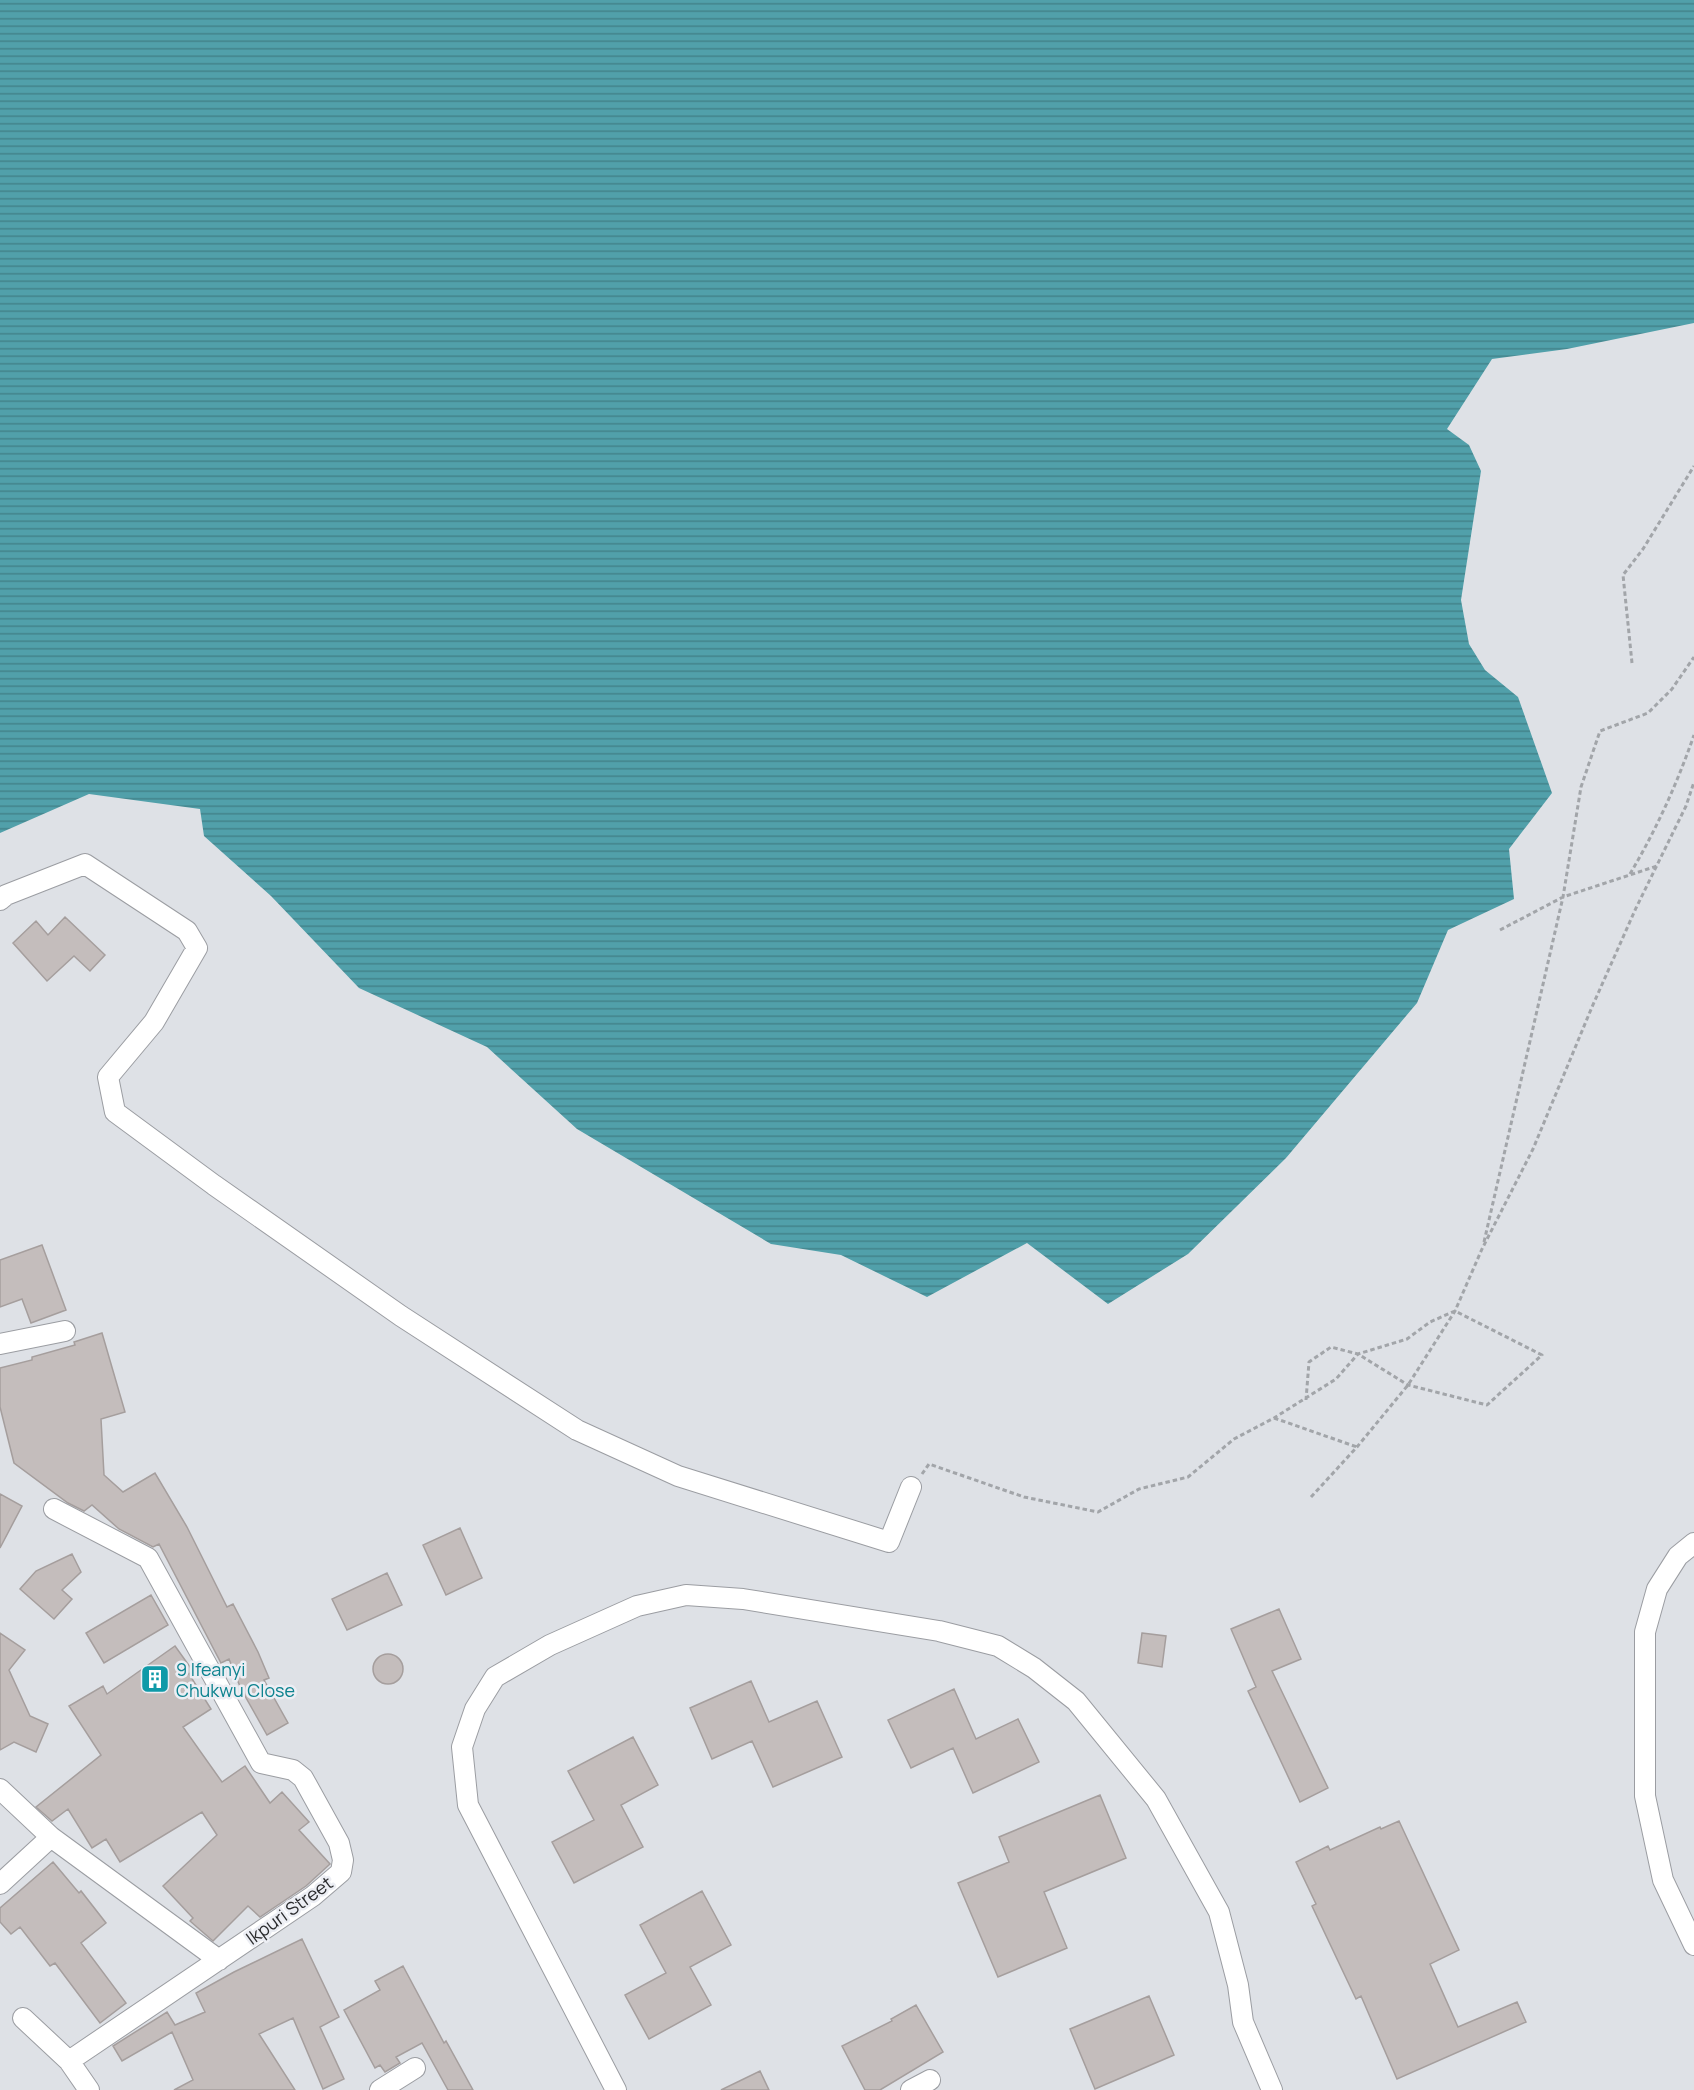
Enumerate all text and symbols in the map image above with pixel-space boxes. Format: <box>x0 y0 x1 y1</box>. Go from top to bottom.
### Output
place label: 9 Ifeanyi Chukwu Close <box>176 1657 295 1702</box>
building icon: 9 Ifeanyi Chukwu Close <box>139 1663 171 1695</box>
street label: Ikpuri Street <box>241 1870 337 1950</box>

